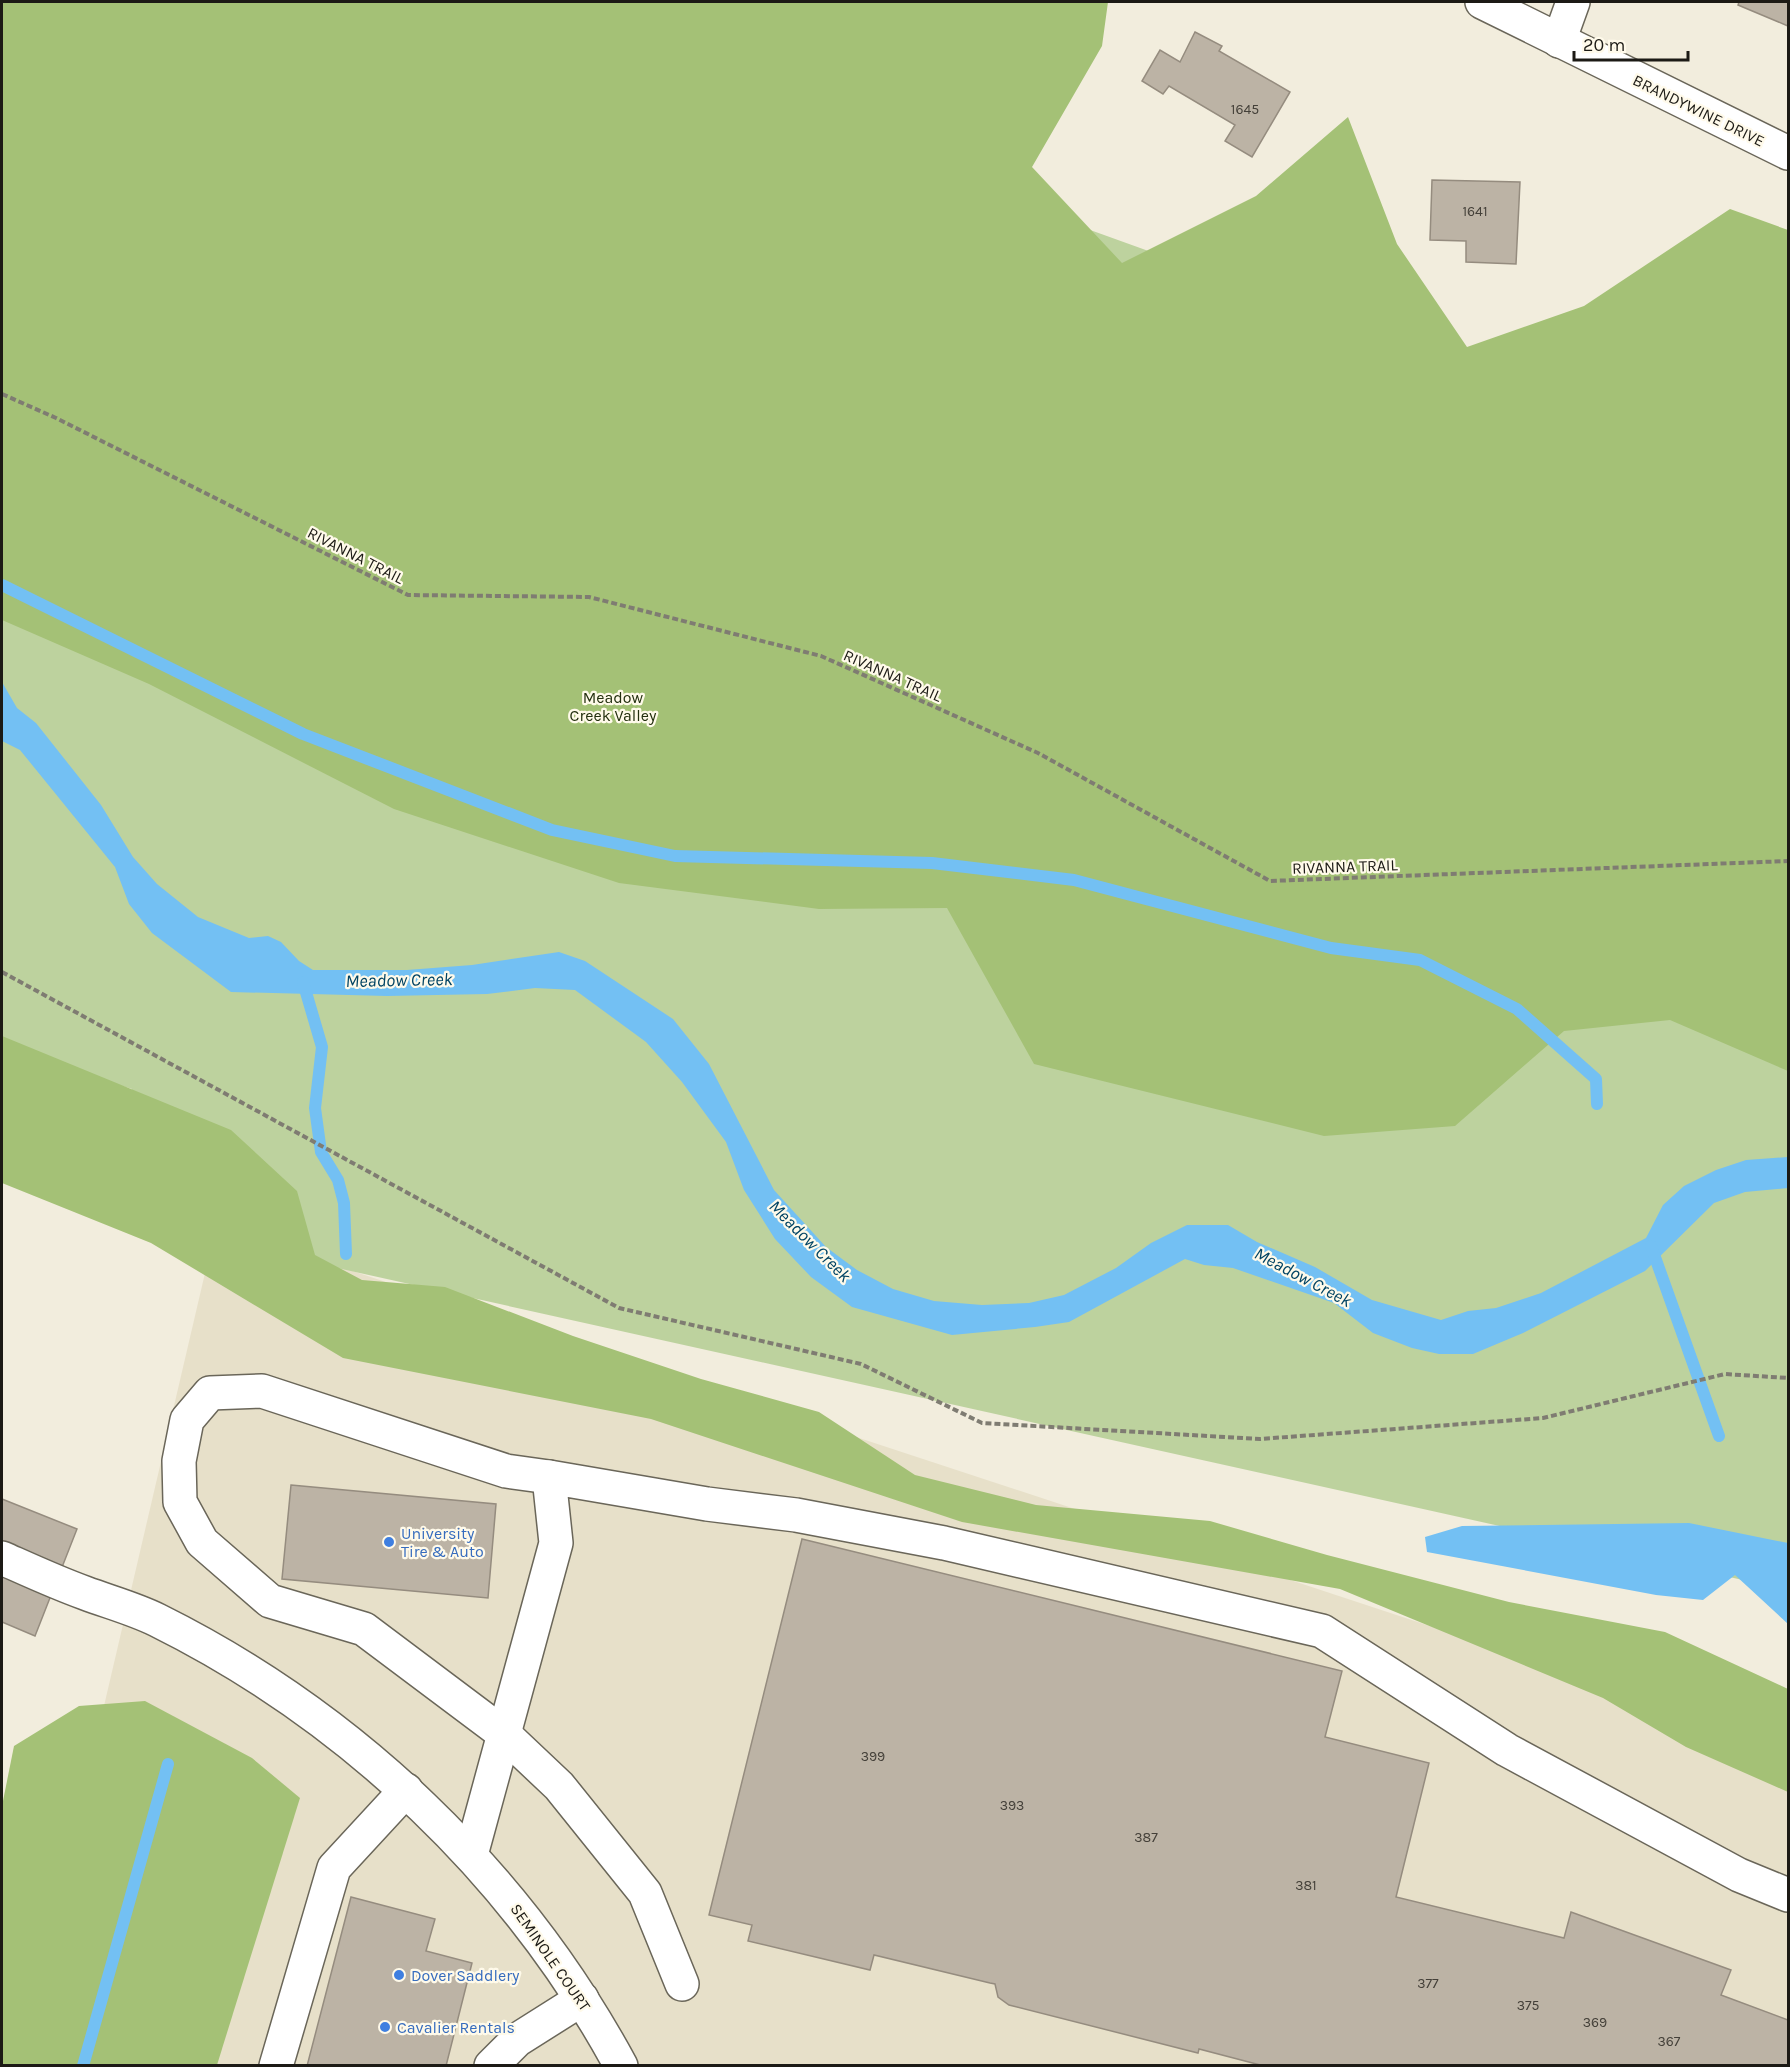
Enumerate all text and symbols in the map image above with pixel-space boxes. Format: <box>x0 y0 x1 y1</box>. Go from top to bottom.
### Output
scale bar <box>1574 24 1688 62</box>
text: 20 m <box>1583 34 1625 56</box>
street label: BRANDYWINE DRIVE <box>1630 70 1768 151</box>
house number: 1645 <box>1231 101 1259 118</box>
house number: 1641 <box>1462 203 1488 220</box>
street label: RIVANNA TRAIL <box>304 523 408 588</box>
street label: RIVANNA TRAIL <box>841 645 945 706</box>
park label: Meadow Creek Valley <box>570 688 657 725</box>
street label: RIVANNA TRAIL <box>1292 855 1399 878</box>
water label: Meadow Creek <box>345 968 454 992</box>
water label: Meadow Creek <box>764 1195 856 1287</box>
water label: Meadow Creek <box>1251 1242 1356 1312</box>
place label: University Tire & Auto <box>401 1524 484 1561</box>
marker: University Tire & Auto <box>382 1535 396 1549</box>
house number: 399 <box>861 1748 885 1765</box>
house number: 393 <box>1000 1797 1024 1814</box>
house number: 387 <box>1134 1829 1158 1846</box>
house number: 381 <box>1295 1877 1317 1894</box>
street label: SEMINOLE COURT <box>506 1900 595 2015</box>
place label: Dover Saddlery <box>411 1966 520 1985</box>
marker: Dover Saddlery <box>392 1968 406 1982</box>
house number: 377 <box>1417 1975 1439 1992</box>
house number: 375 <box>1517 1997 1539 2014</box>
house number: 369 <box>1583 2014 1607 2031</box>
place label: Cavalier Rentals <box>397 2018 515 2037</box>
marker: Cavalier Rentals <box>378 2020 392 2034</box>
house number: 367 <box>1658 2033 1681 2050</box>

